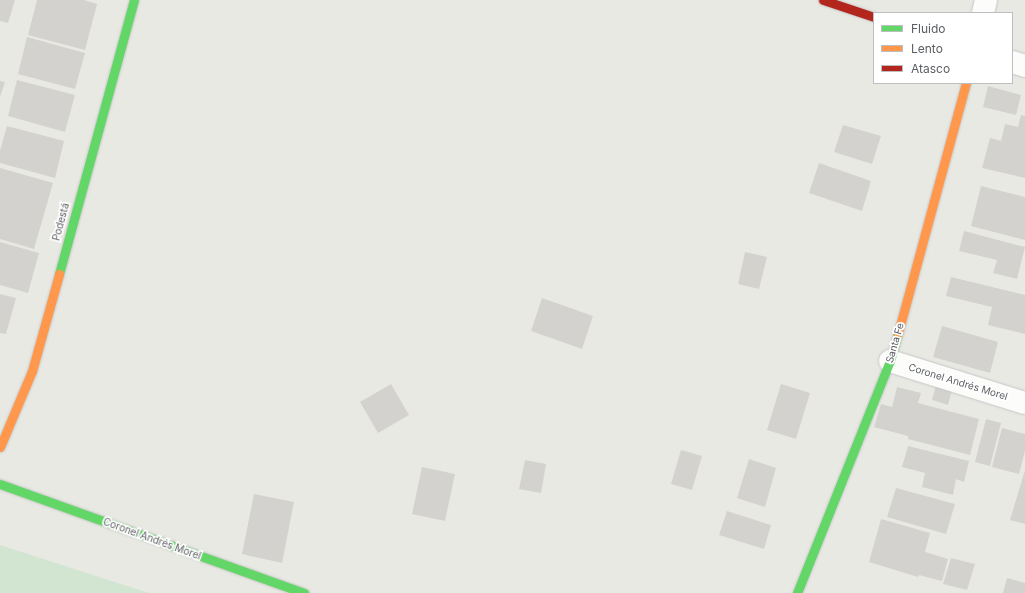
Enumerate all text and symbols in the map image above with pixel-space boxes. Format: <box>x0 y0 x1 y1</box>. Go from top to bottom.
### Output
legend <box>873 12 1013 84</box>
text: Fluido <box>911 21 946 36</box>
text: Lento <box>911 41 943 56</box>
text: Atasco <box>911 61 950 76</box>
street label: Podestá <box>50 202 72 242</box>
street label: Santa Fe <box>884 322 906 364</box>
street label: Coronel Andrés Morel <box>907 361 1009 403</box>
street label: Coronel Andrés Morel <box>101 516 203 562</box>

